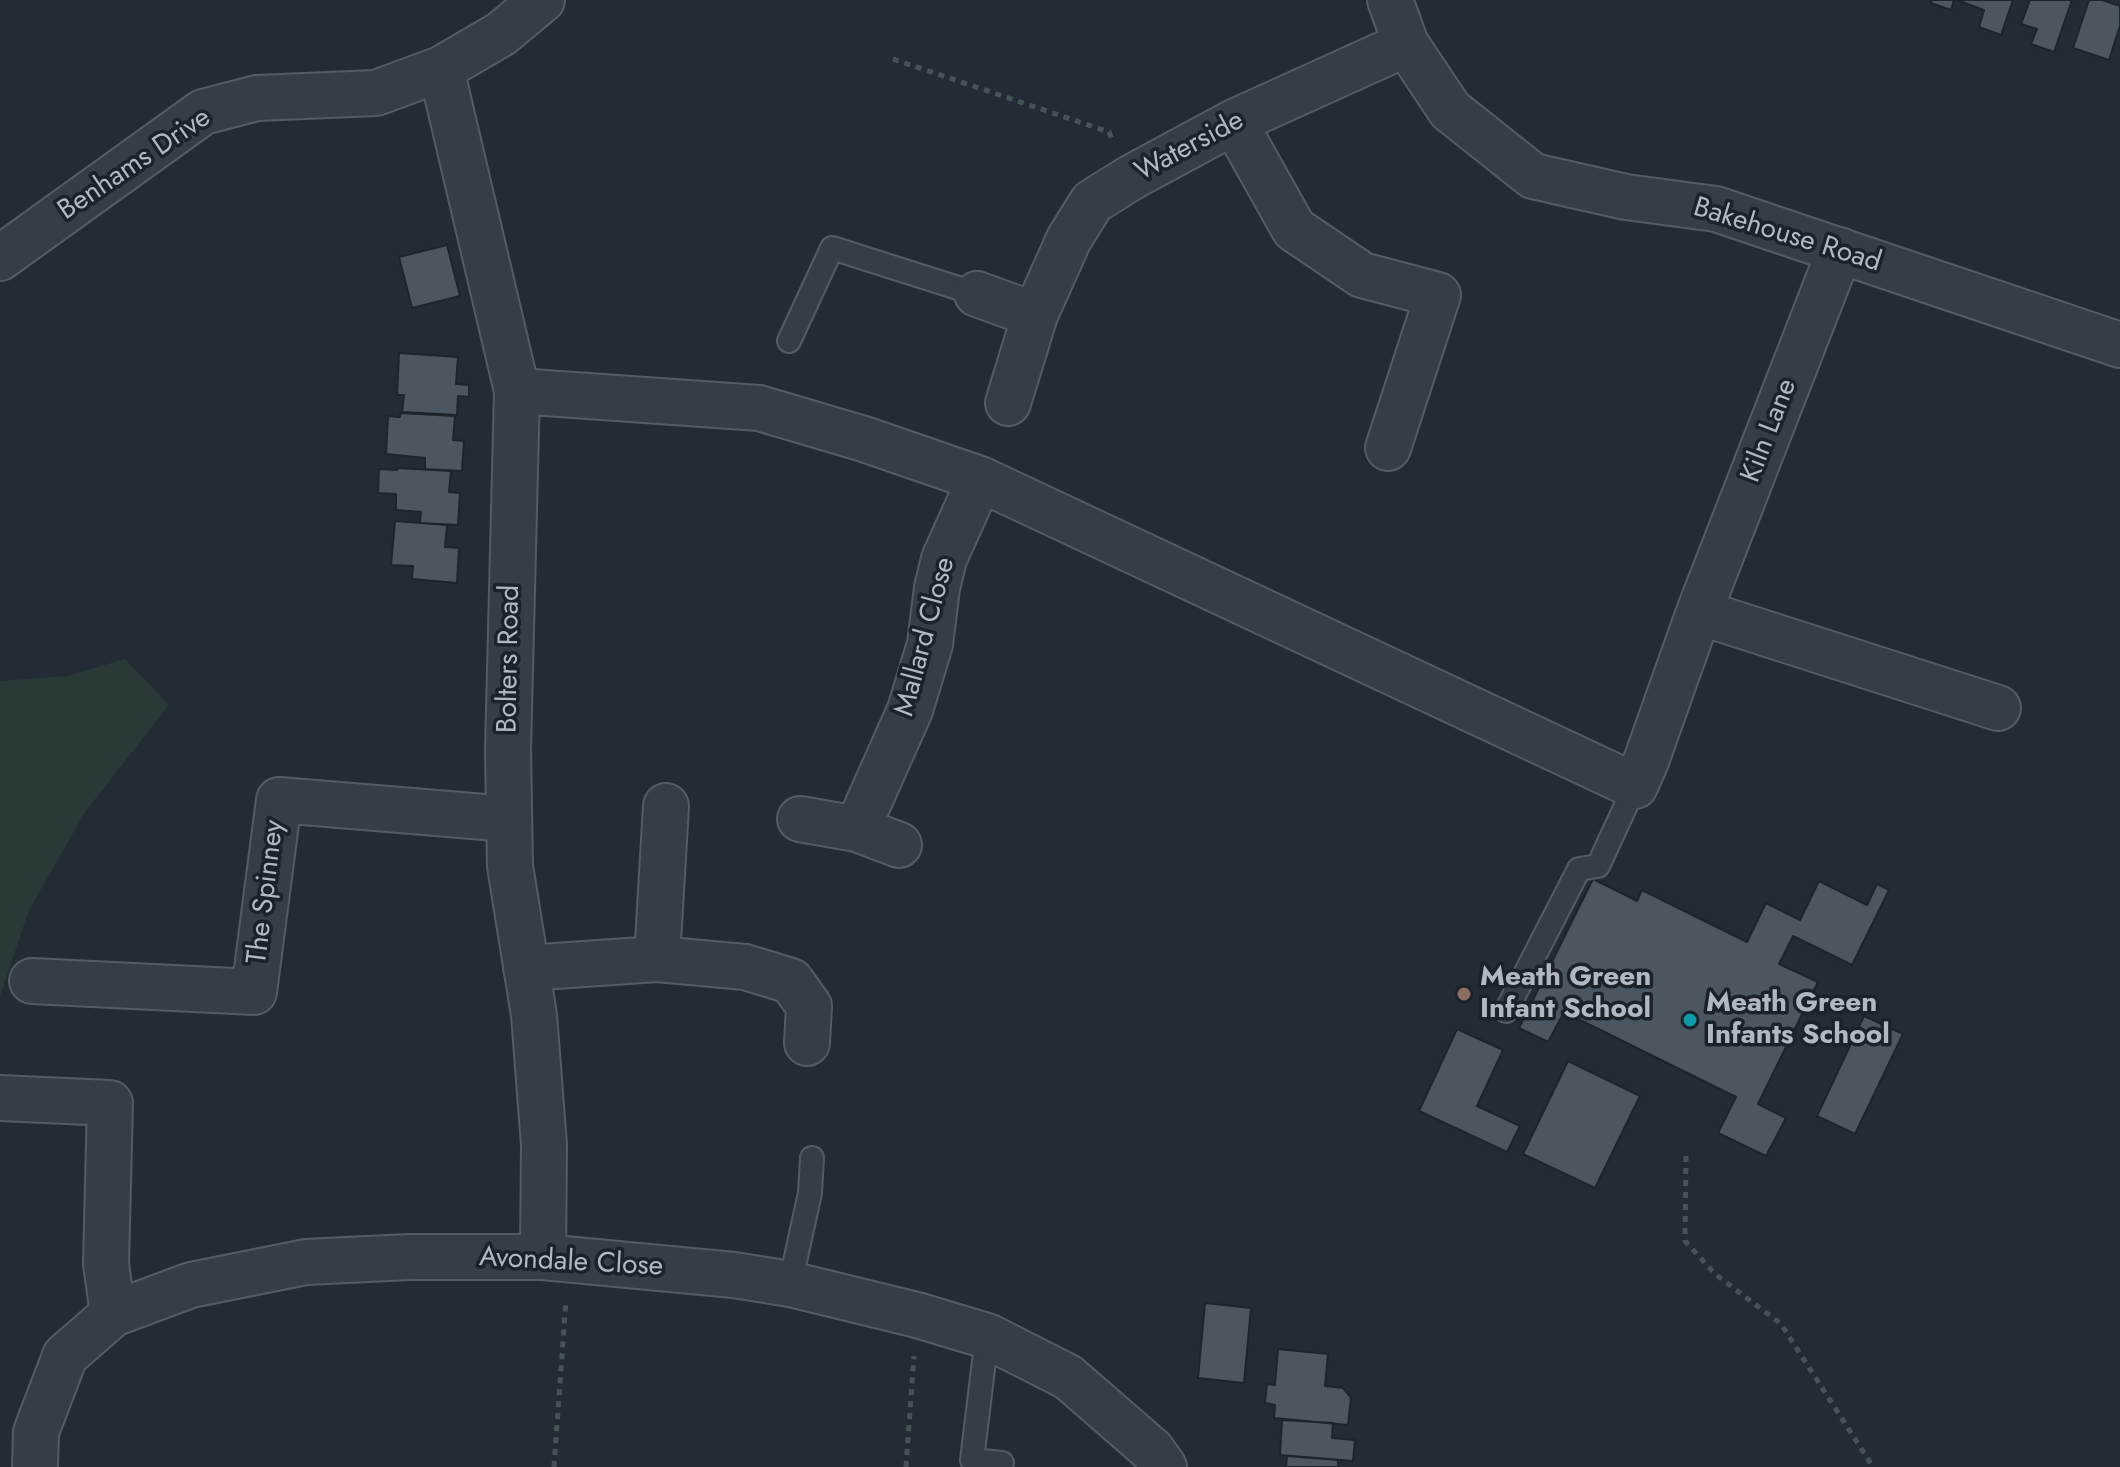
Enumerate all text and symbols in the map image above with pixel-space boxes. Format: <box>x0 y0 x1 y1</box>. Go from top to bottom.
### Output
street label: Benhams Drive <box>52 102 218 228</box>
street label: Waterside <box>1130 104 1250 190</box>
street label: Bakehouse Road <box>1689 191 1885 281</box>
street label: Kiln Lane <box>1735 375 1805 487</box>
street label: Mallard Close <box>889 554 963 720</box>
street label: Bolters Road <box>492 585 528 733</box>
street label: The Spinney <box>241 818 293 966</box>
place label: Meath Green Infant School <box>1480 961 1651 1027</box>
marker: Meath Green Infant School <box>1455 985 1473 1003</box>
place label: Meath Green Infants School <box>1706 987 1890 1053</box>
marker: Meath Green Infants School <box>1681 1011 1699 1029</box>
street label: Avondale Close <box>478 1241 664 1285</box>

